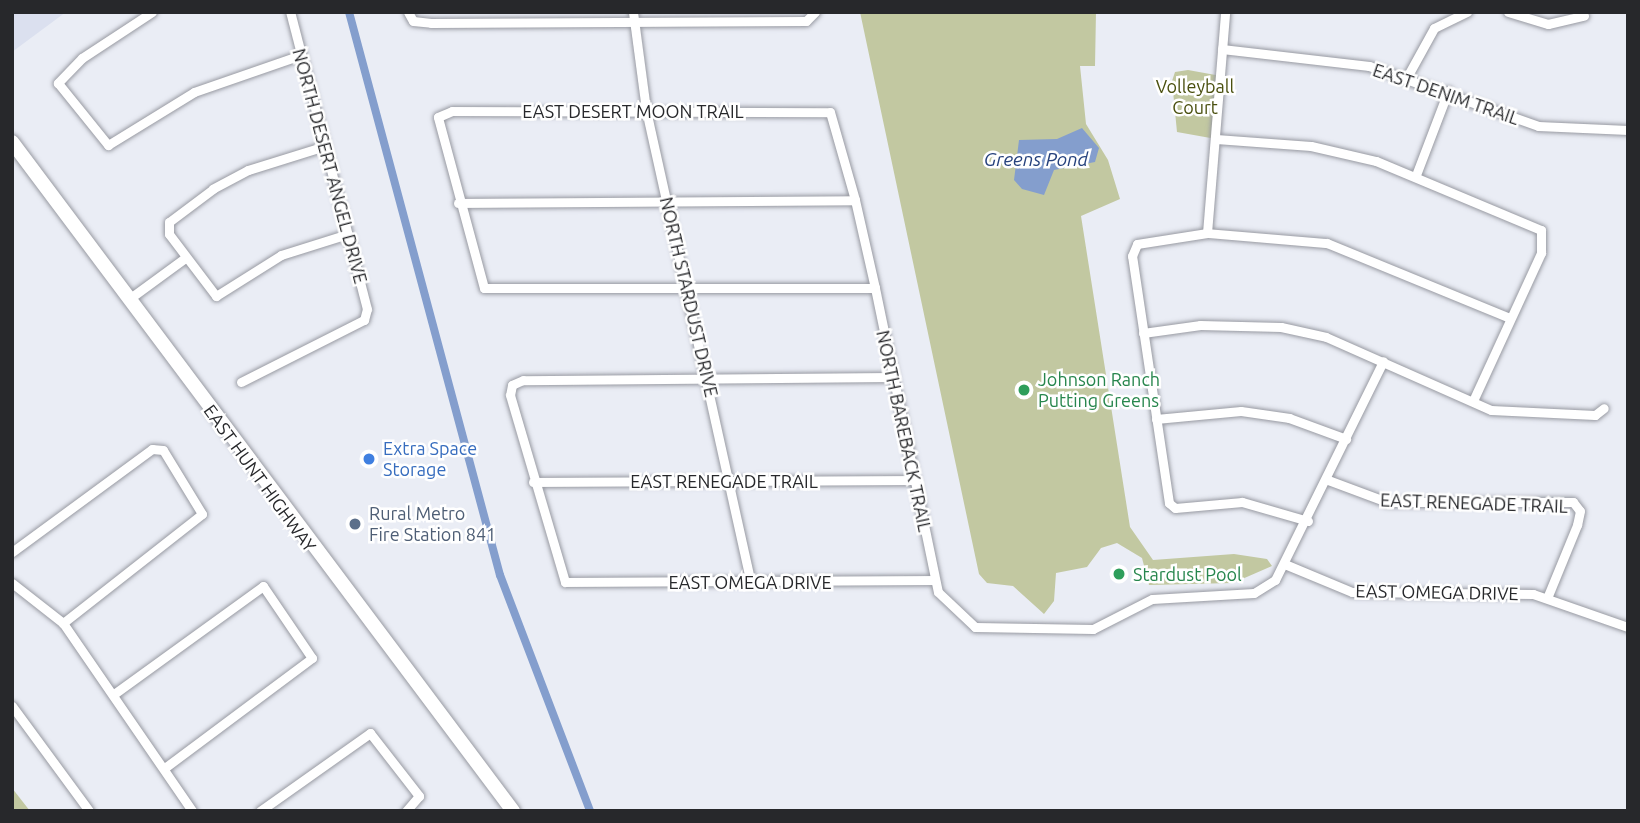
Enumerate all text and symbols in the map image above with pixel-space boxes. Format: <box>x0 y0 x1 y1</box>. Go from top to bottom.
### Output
street label: NORTH DESERT ANGEL DRIVE <box>288 46 372 286</box>
street label: EAST DENIM TRAIL <box>1370 59 1522 129</box>
park label: Volleyball Court <box>1156 76 1234 119</box>
street label: EAST DESERT MOON TRAIL <box>522 100 744 122</box>
water label: Greens Pond <box>984 149 1088 171</box>
street label: NORTH STARDUST DRIVE <box>655 195 723 399</box>
street label: NORTH BAREBACK TRAIL <box>872 328 936 534</box>
place label: Johnson Ranch Putting Greens <box>1038 369 1160 412</box>
marker: Johnson Ranch Putting Greens <box>1016 382 1032 398</box>
street label: EAST HUNT HIGHWAY <box>199 400 321 556</box>
place label: Extra Space Storage <box>383 438 477 480</box>
marker: Extra Space Storage <box>361 451 377 467</box>
street label: EAST RENEGADE TRAIL <box>630 470 818 492</box>
street label: EAST RENEGADE TRAIL <box>1380 489 1568 517</box>
place label: Rural Metro Fire Station 841 <box>369 503 496 546</box>
marker: Rural Metro Fire Station 841 <box>347 516 363 532</box>
place label: Stardust Pool <box>1133 563 1242 585</box>
marker: Stardust Pool <box>1111 566 1127 582</box>
street label: EAST OMEGA DRIVE <box>668 571 832 593</box>
street label: EAST OMEGA DRIVE <box>1355 580 1519 604</box>

